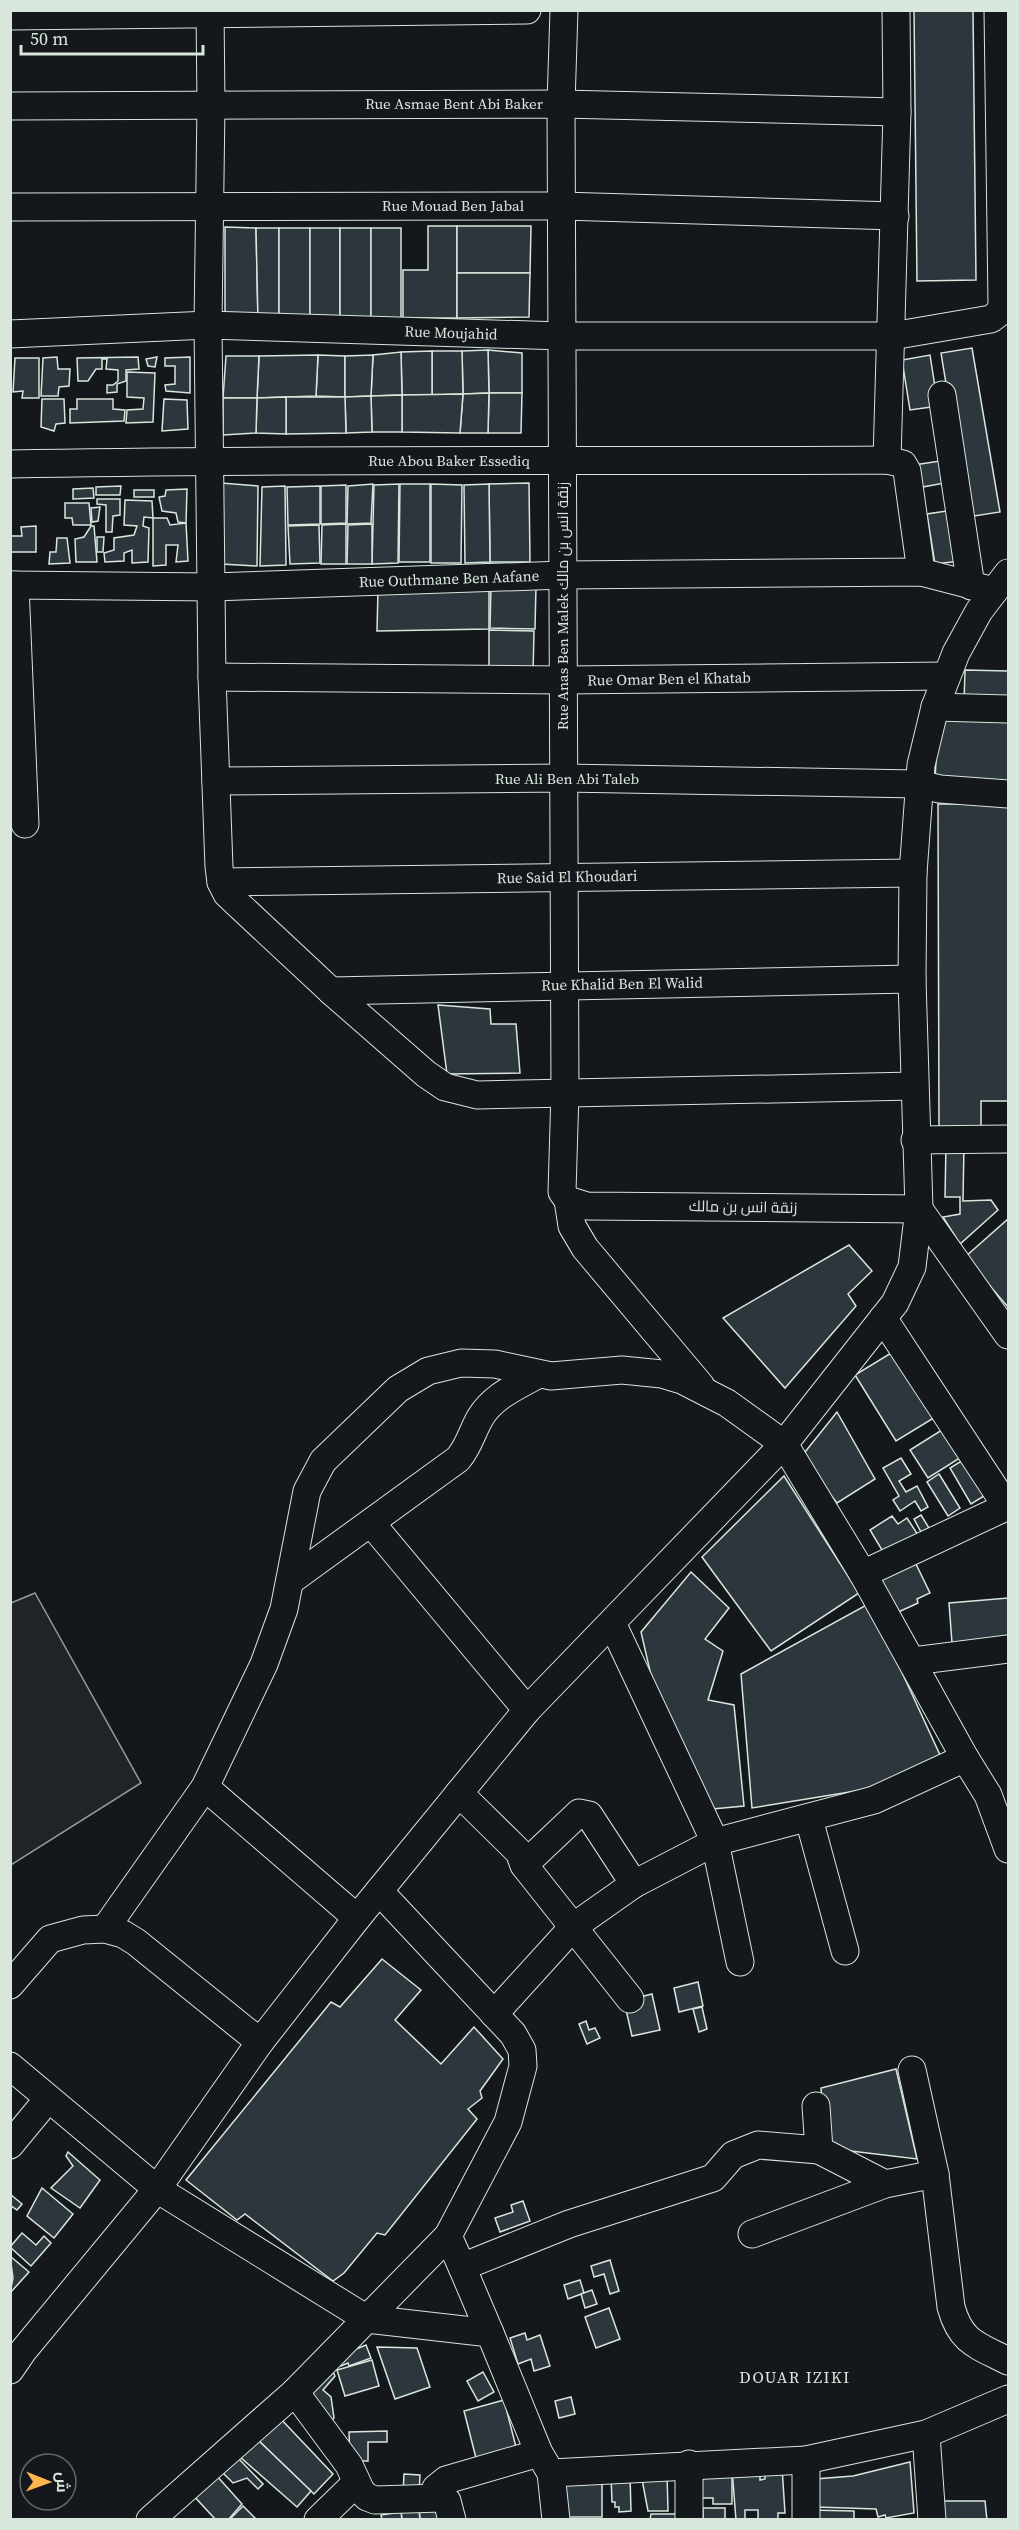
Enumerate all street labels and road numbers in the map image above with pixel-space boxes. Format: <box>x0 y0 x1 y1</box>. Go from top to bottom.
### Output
street label: Rue Asmae Bent Abi Baker <box>365 93 544 114</box>
street label: Rue Mouad Ben Jabal <box>382 195 525 216</box>
street label: Rue Moujahid <box>404 320 498 345</box>
street label: Rue Abou Baker Essediq <box>368 450 531 471</box>
street label: Rue Anas Ben Malek زنقة انس بن مالك <box>552 482 573 730</box>
street label: Rue Outhmane Ben Aafane <box>358 565 540 592</box>
street label: Rue Omar Ben el Khatab <box>587 667 751 690</box>
street label: Rue Ali Ben Abi Taleb <box>495 768 639 789</box>
street label: Rue Said El Khoudari <box>497 865 637 888</box>
street label: Rue Khalid Ben El Walid <box>541 972 703 995</box>
street label: زنقة انس بن مالك <box>689 1195 797 1218</box>

